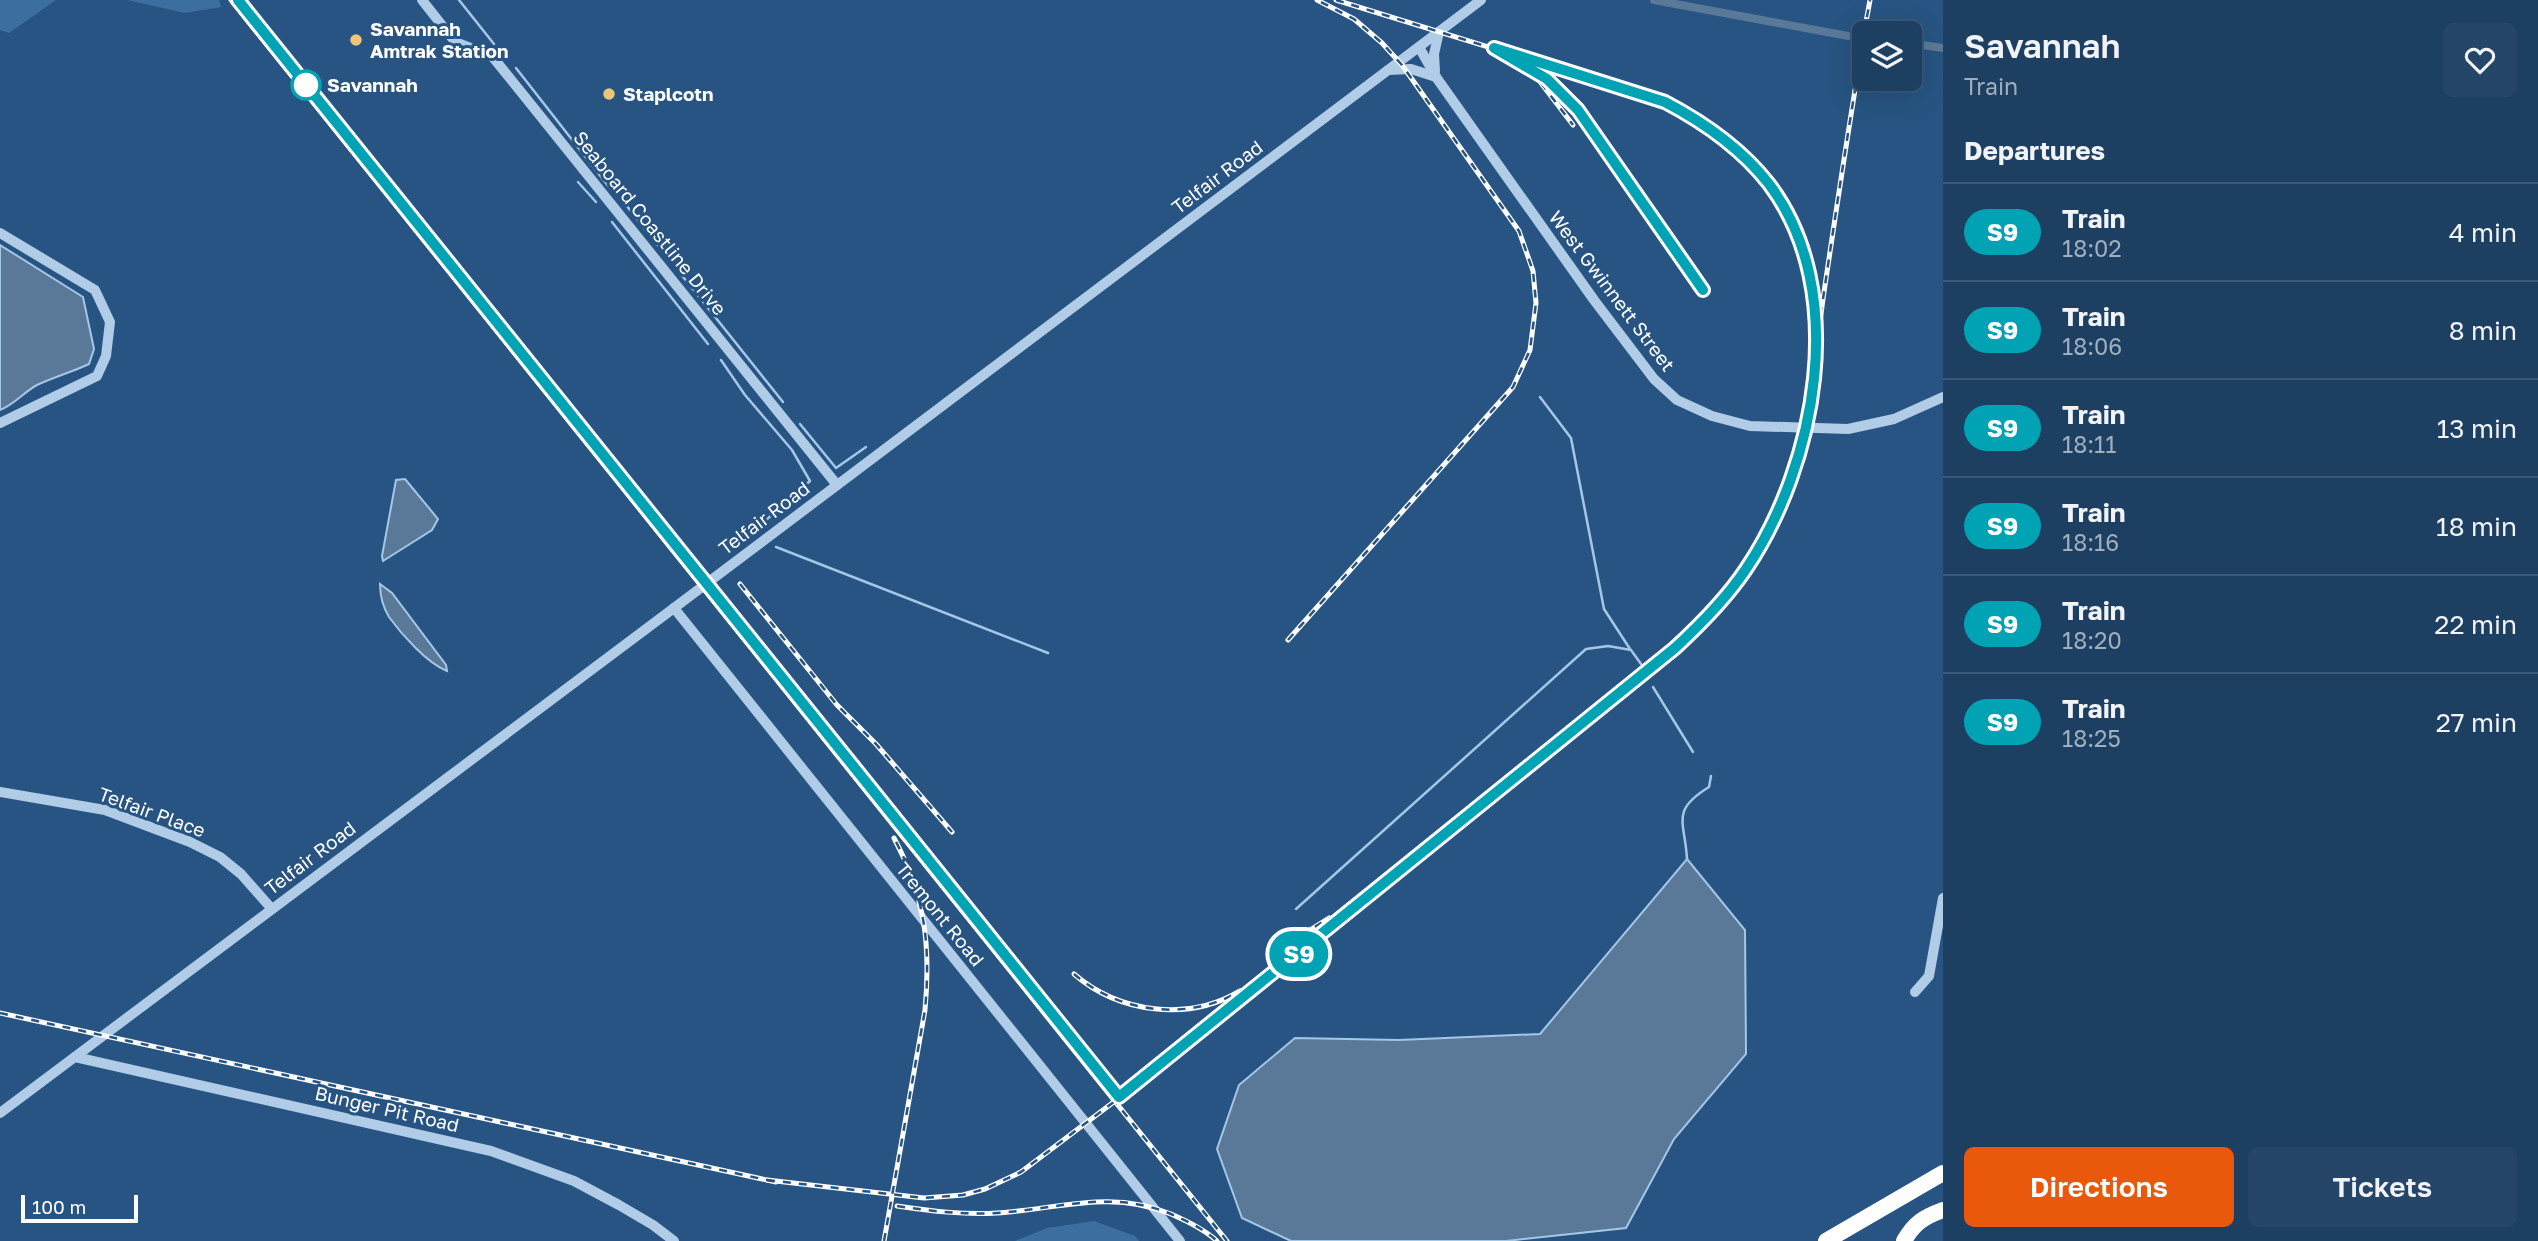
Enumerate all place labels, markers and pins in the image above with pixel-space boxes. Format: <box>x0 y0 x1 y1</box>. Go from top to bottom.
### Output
place label: Savannah Amtrak Station <box>370 17 509 62</box>
marker: Savannah Amtrak Station <box>348 32 364 48</box>
marker: Savannah <box>291 70 321 100</box>
place label: Savannah <box>327 73 418 96</box>
place label: Staplcotn <box>623 82 713 105</box>
marker: Staplcotn <box>601 86 617 102</box>

